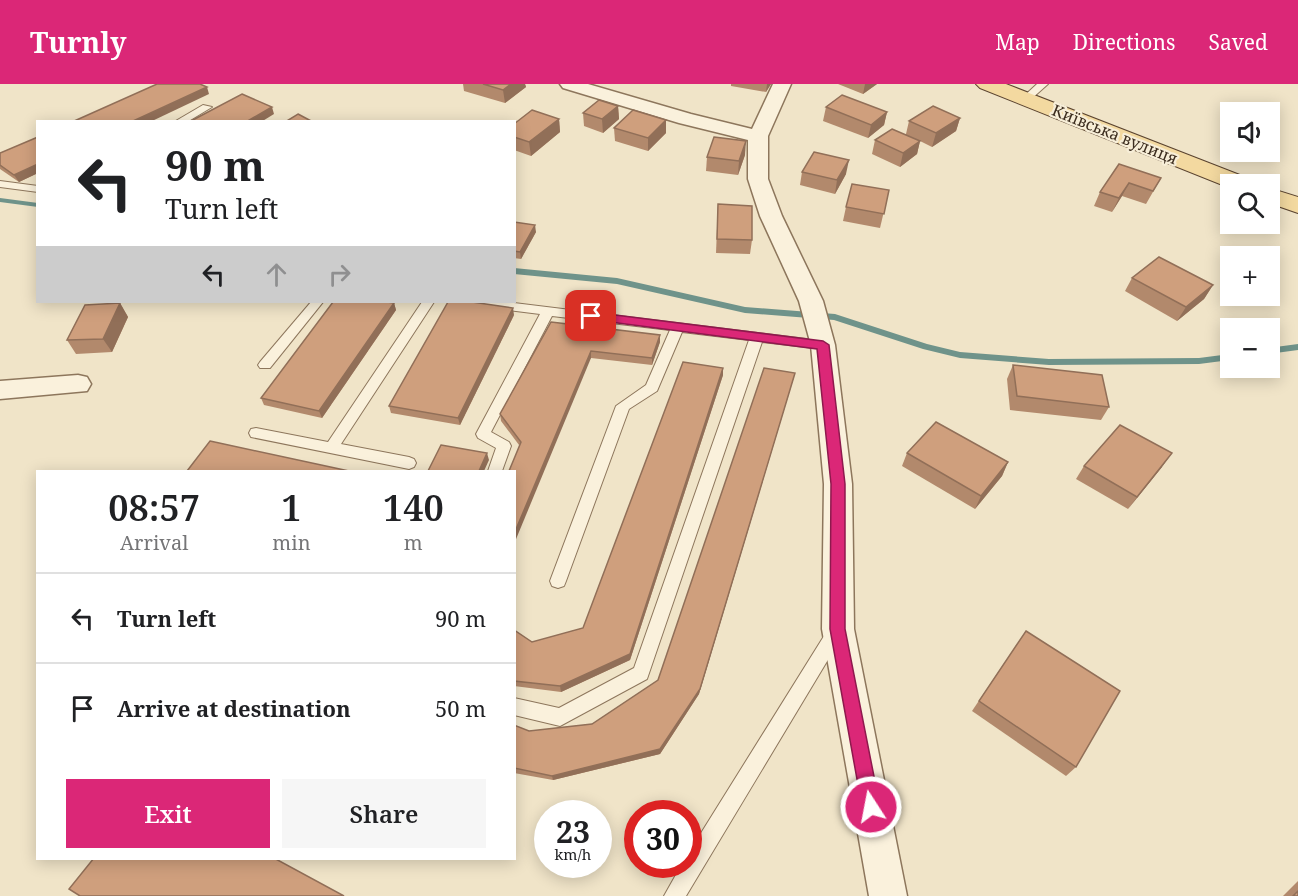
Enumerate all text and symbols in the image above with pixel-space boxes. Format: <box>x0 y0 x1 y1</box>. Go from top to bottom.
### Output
text: Turnly <box>30 23 126 61</box>
text: Map <box>995 28 1040 56</box>
text: Directions <box>1073 28 1175 56</box>
text: Saved <box>1208 28 1268 56</box>
street label: Київська вулиця <box>1049 99 1181 169</box>
map controls <box>1220 102 1280 378</box>
button: sound <box>1220 102 1280 162</box>
text: 90 m <box>165 136 265 193</box>
icon: left <box>66 144 144 222</box>
button: search <box>1220 174 1280 234</box>
text: Turn left <box>165 190 278 227</box>
button: + <box>1220 246 1280 306</box>
icon: left <box>197 258 230 291</box>
icon: ahead <box>260 258 293 291</box>
icon: right <box>323 258 356 291</box>
pin <box>565 290 616 341</box>
icon: arrive <box>574 299 607 332</box>
button: − <box>1220 318 1280 378</box>
text: 08:57 <box>108 483 200 532</box>
text: 1 <box>281 483 302 532</box>
text: 140 <box>383 483 444 532</box>
text: Arrival <box>120 529 188 556</box>
text: min <box>272 529 311 556</box>
text: m <box>404 529 423 556</box>
icon: left <box>66 602 99 635</box>
text: Turn left <box>117 603 216 633</box>
text: 90 m <box>435 603 486 633</box>
icon: arrive <box>66 692 99 725</box>
text: Arrive at destination <box>117 693 351 723</box>
text: 50 m <box>435 693 486 723</box>
position arrow <box>839 775 903 839</box>
button: Exit <box>66 779 270 848</box>
button: Share <box>282 779 486 848</box>
speed limit sign: 30 <box>624 800 702 878</box>
text: 23 <box>556 811 590 852</box>
text: km/h <box>555 844 591 864</box>

